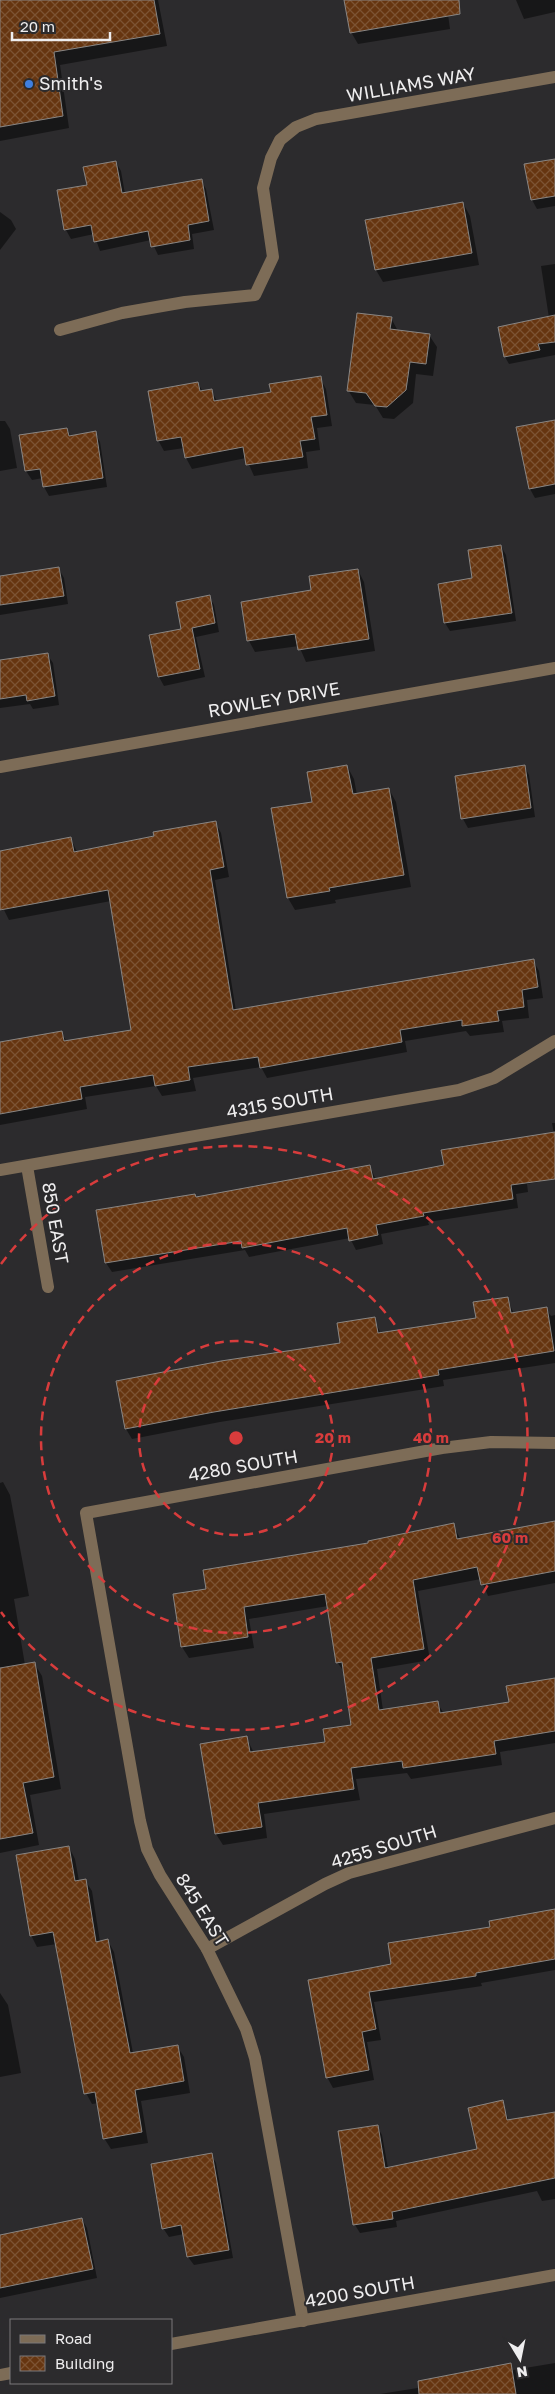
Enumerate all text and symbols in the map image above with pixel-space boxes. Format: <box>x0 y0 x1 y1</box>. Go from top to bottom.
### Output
scale bar <box>12 10 110 42</box>
text: 20 m <box>20 17 55 35</box>
street label: WILLIAMS WAY <box>345 62 478 106</box>
place label: Smith's <box>39 72 103 94</box>
marker: Smith's <box>23 78 35 90</box>
street label: ROWLEY DRIVE <box>206 677 342 721</box>
street label: 4315 SOUTH <box>225 1082 335 1122</box>
street label: 850 EAST <box>38 1180 74 1265</box>
text: 20 m <box>315 1428 351 1446</box>
text: 40 m <box>413 1428 449 1446</box>
centre of rings <box>227 1429 245 1447</box>
street label: 4280 SOUTH <box>186 1445 299 1485</box>
text: 60 m <box>492 1528 528 1546</box>
street label: 4255 SOUTH <box>328 1819 439 1873</box>
street label: 845 EAST <box>172 1869 234 1950</box>
street label: 4200 SOUTH <box>303 2271 416 2311</box>
legend <box>10 2319 172 2384</box>
text: Road <box>55 2329 92 2347</box>
north arrow <box>495 2334 545 2384</box>
text: Building <box>55 2354 115 2372</box>
text: N <box>516 2363 529 2382</box>

